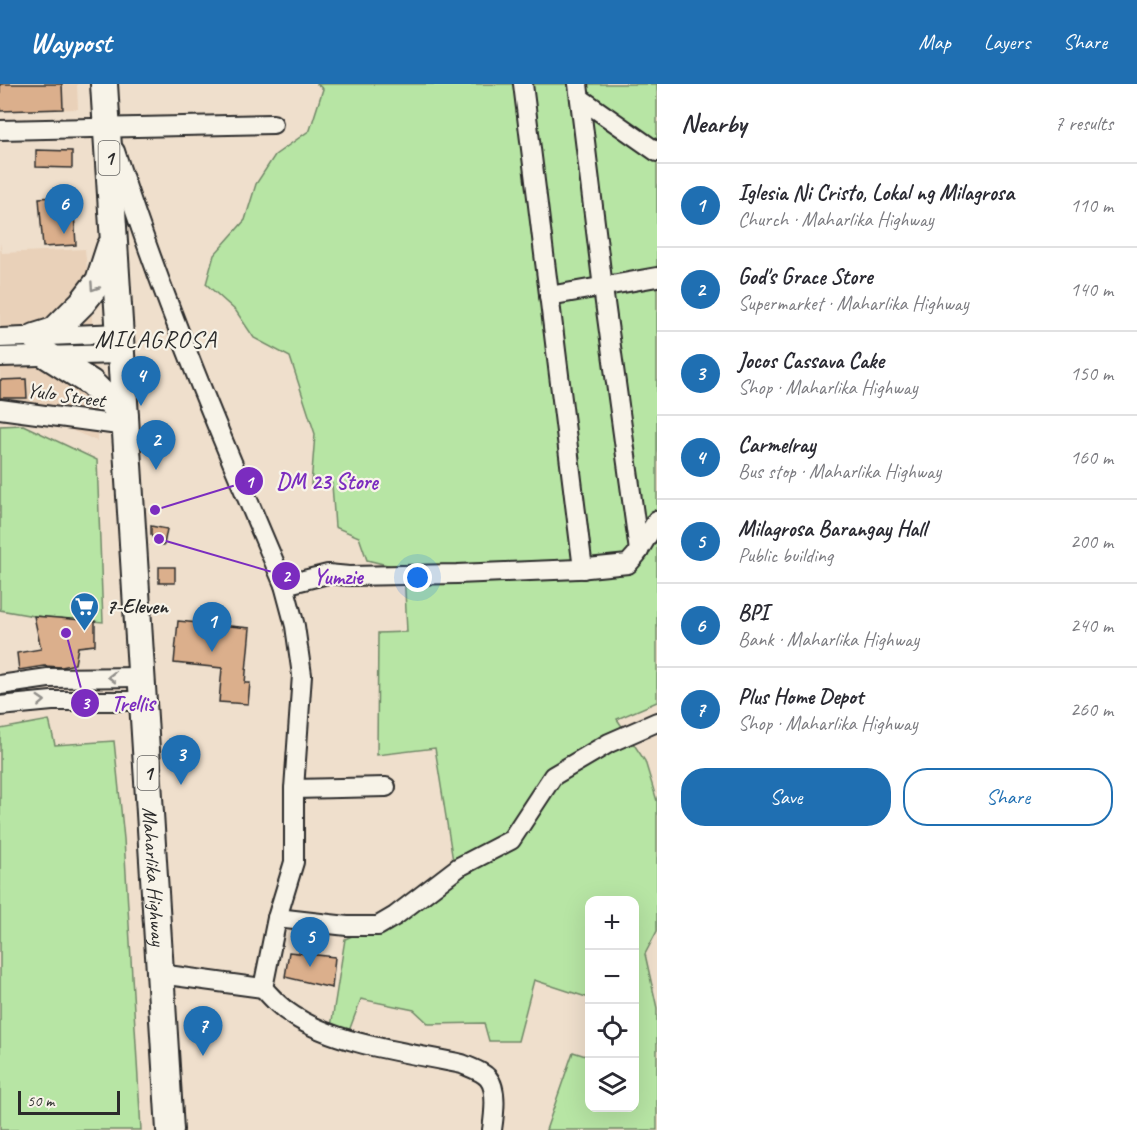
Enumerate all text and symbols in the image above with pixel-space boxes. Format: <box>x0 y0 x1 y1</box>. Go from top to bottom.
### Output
text: Waypost <box>30 25 111 60</box>
text: Map <box>918 29 951 55</box>
text: Layers <box>984 29 1030 55</box>
text: Share <box>1063 29 1107 55</box>
text: Nearby <box>681 107 746 140</box>
text: 7 results <box>1054 111 1113 136</box>
road number: 1 <box>98 141 120 175</box>
text: Iglesia Ni Cristo, Lokal ng Milagrosa <box>738 179 1014 207</box>
pin: 6 <box>44 184 84 234</box>
text: 1 <box>696 193 705 218</box>
text: 110 m <box>1070 193 1113 218</box>
text: Church · Maharlika Highway <box>738 207 934 232</box>
text: God's Grace Store <box>738 263 872 291</box>
text: 2 <box>696 277 705 302</box>
text: 140 m <box>1070 277 1113 302</box>
one-way arrow <box>90 280 101 291</box>
text: Supermarket · Maharlika Highway <box>738 291 969 316</box>
district label: MILAGROSA <box>95 324 217 354</box>
text: Jocos Cassava Cake <box>738 347 884 375</box>
pin: 4 <box>122 356 160 406</box>
text: 3 <box>696 361 705 386</box>
text: 150 m <box>1070 361 1113 386</box>
text: Shop · Maharlika Highway <box>738 375 918 400</box>
street label: Yulo Street <box>25 377 109 414</box>
pin: 2 <box>136 420 176 470</box>
text: Carmelray <box>738 431 816 459</box>
text: 4 <box>696 445 705 470</box>
text: 160 m <box>1070 445 1113 470</box>
text: Bus stop · Maharlika Highway <box>738 459 941 484</box>
callout: DM 23 Store <box>234 461 389 501</box>
text: DM 23 Store <box>276 468 379 496</box>
text: 1 <box>245 471 255 493</box>
text: Milagrosa Barangay Hall <box>738 515 926 543</box>
text: 5 <box>696 529 705 554</box>
text: 200 m <box>1070 529 1113 554</box>
text: Public building <box>738 543 833 568</box>
callout: Yumzie <box>271 556 374 596</box>
text: Yumzie <box>313 563 364 591</box>
your location <box>403 563 432 592</box>
text: 2 <box>282 565 292 587</box>
supermarket icon: 7-Eleven <box>69 590 101 632</box>
place label: 7-Eleven <box>106 593 169 619</box>
text: BPI <box>738 599 768 627</box>
pin: 1 <box>192 602 232 652</box>
text: 6 <box>696 613 705 638</box>
text: 240 m <box>1070 613 1113 638</box>
text: Bank · Maharlika Highway <box>738 627 919 652</box>
one-way arrow <box>107 671 116 683</box>
callout: Trellis <box>70 683 167 723</box>
text: Plus Home Depot <box>738 683 863 711</box>
text: Trellis <box>111 690 157 718</box>
text: 3 <box>81 692 91 714</box>
one-way arrow <box>37 695 46 708</box>
text: 7 <box>696 697 705 722</box>
text: 260 m <box>1070 697 1113 722</box>
text: Shop · Maharlika Highway <box>738 711 918 736</box>
pin: 3 <box>162 736 201 785</box>
road number: 1 <box>138 756 158 790</box>
button: Save <box>681 768 891 826</box>
button: Share <box>903 768 1113 826</box>
street label: Maharlika Highway <box>137 806 171 948</box>
map controls <box>585 896 639 1112</box>
button: + <box>585 896 639 950</box>
pin: 5 <box>290 918 330 967</box>
button: − <box>585 950 639 1004</box>
button: locate <box>585 1004 639 1058</box>
pin: 7 <box>184 1006 222 1056</box>
button: layers <box>585 1058 639 1112</box>
scale bar <box>18 1088 120 1116</box>
text: 50 m <box>27 1091 54 1111</box>

